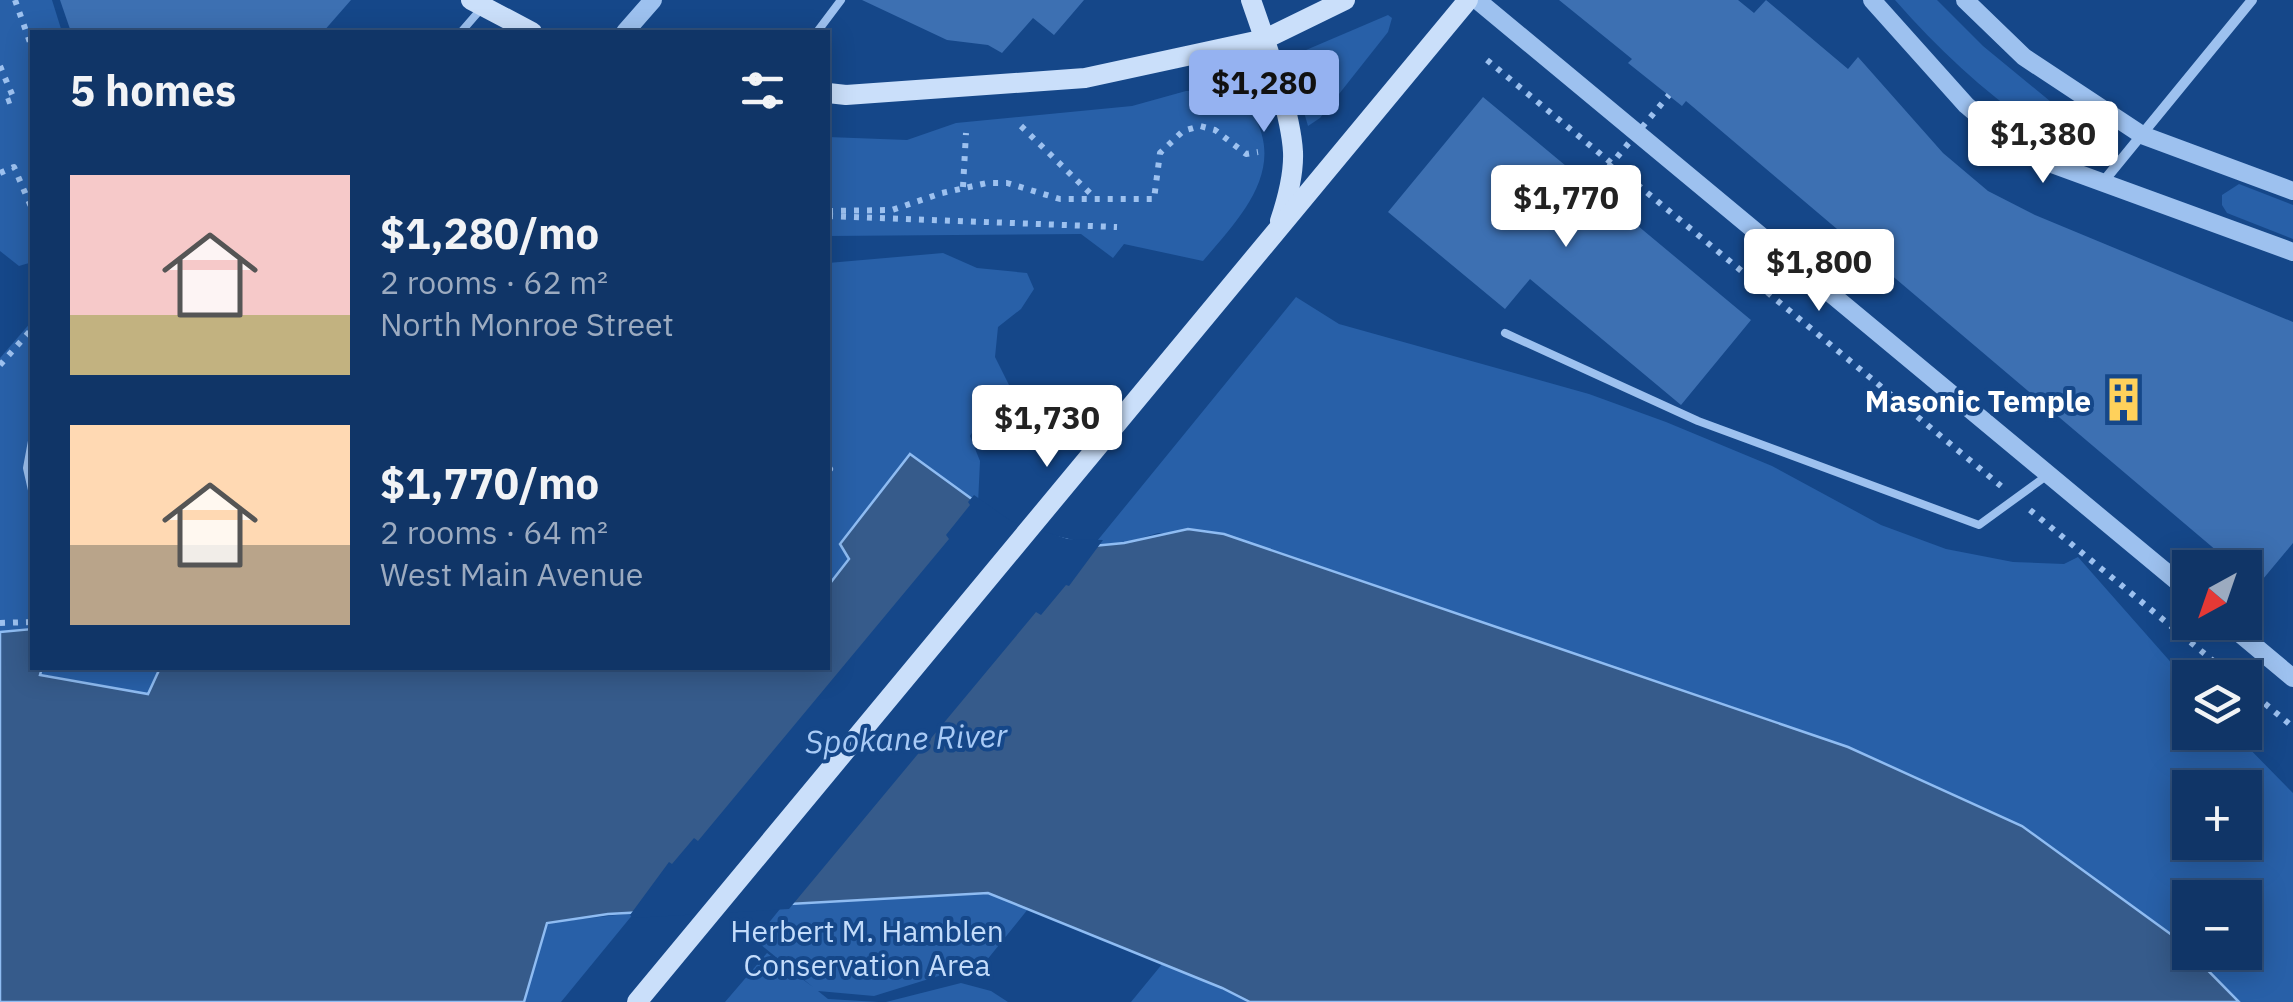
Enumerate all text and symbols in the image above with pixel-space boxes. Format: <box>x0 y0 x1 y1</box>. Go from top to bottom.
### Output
pin: $1,280 <box>1183 50 1345 135</box>
text: $1,280 <box>1211 61 1317 103</box>
text: 5 homes <box>70 63 236 118</box>
icon: filters <box>735 63 790 118</box>
pin: $1,380 <box>1962 101 2124 186</box>
text: $1,380 <box>1990 112 2096 154</box>
pin: $1,770 <box>1485 165 1647 250</box>
text: $1,770 <box>1513 176 1619 218</box>
text: $1,280/mo <box>380 206 599 261</box>
icon: home <box>150 215 270 335</box>
pin: $1,800 <box>1738 229 1900 314</box>
text: $1,800 <box>1766 240 1872 282</box>
text: 2 rooms · 62 m² <box>380 261 608 303</box>
text: North Monroe Street <box>380 303 674 345</box>
building icon: Masonic Temple <box>2100 376 2148 424</box>
place label: Masonic Temple <box>1865 381 2091 420</box>
pin: $1,730 <box>966 385 1128 470</box>
text: $1,730 <box>994 396 1100 438</box>
text: $1,770/mo <box>380 456 599 511</box>
icon: home <box>150 465 270 585</box>
text: 2 rooms · 64 m² <box>380 511 608 553</box>
north arrow <box>2172 550 2262 640</box>
map controls <box>2172 550 2262 970</box>
text: West Main Avenue <box>380 553 643 595</box>
button: layers <box>2172 660 2262 750</box>
water label: Spokane River <box>804 713 1009 763</box>
button: + <box>2172 770 2262 860</box>
button: − <box>2172 880 2262 970</box>
park label: Herbert M. Hamblen Conservation Area <box>730 911 1004 984</box>

